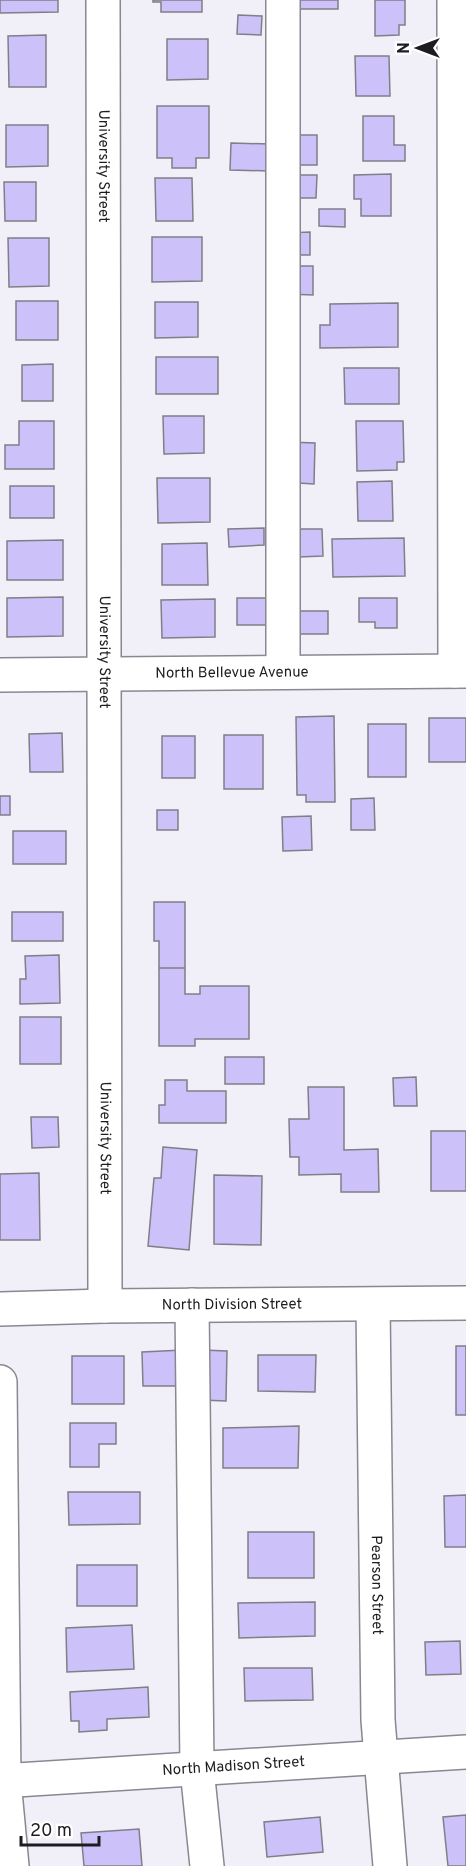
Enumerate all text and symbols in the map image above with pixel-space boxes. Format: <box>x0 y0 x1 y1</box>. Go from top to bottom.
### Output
north arrow <box>388 18 448 78</box>
text: N <box>395 42 415 54</box>
street label: University Street <box>94 109 113 223</box>
street label: University Street <box>94 595 114 709</box>
street label: North Bellevue Avenue <box>155 663 309 683</box>
street label: University Street <box>95 1081 114 1195</box>
street label: North Division Street <box>162 1295 302 1315</box>
street label: Pearson Street <box>366 1535 386 1635</box>
street label: North Madison Street <box>162 1753 305 1780</box>
scale bar <box>21 1809 99 1847</box>
text: 20 m <box>30 1820 72 1843</box>

